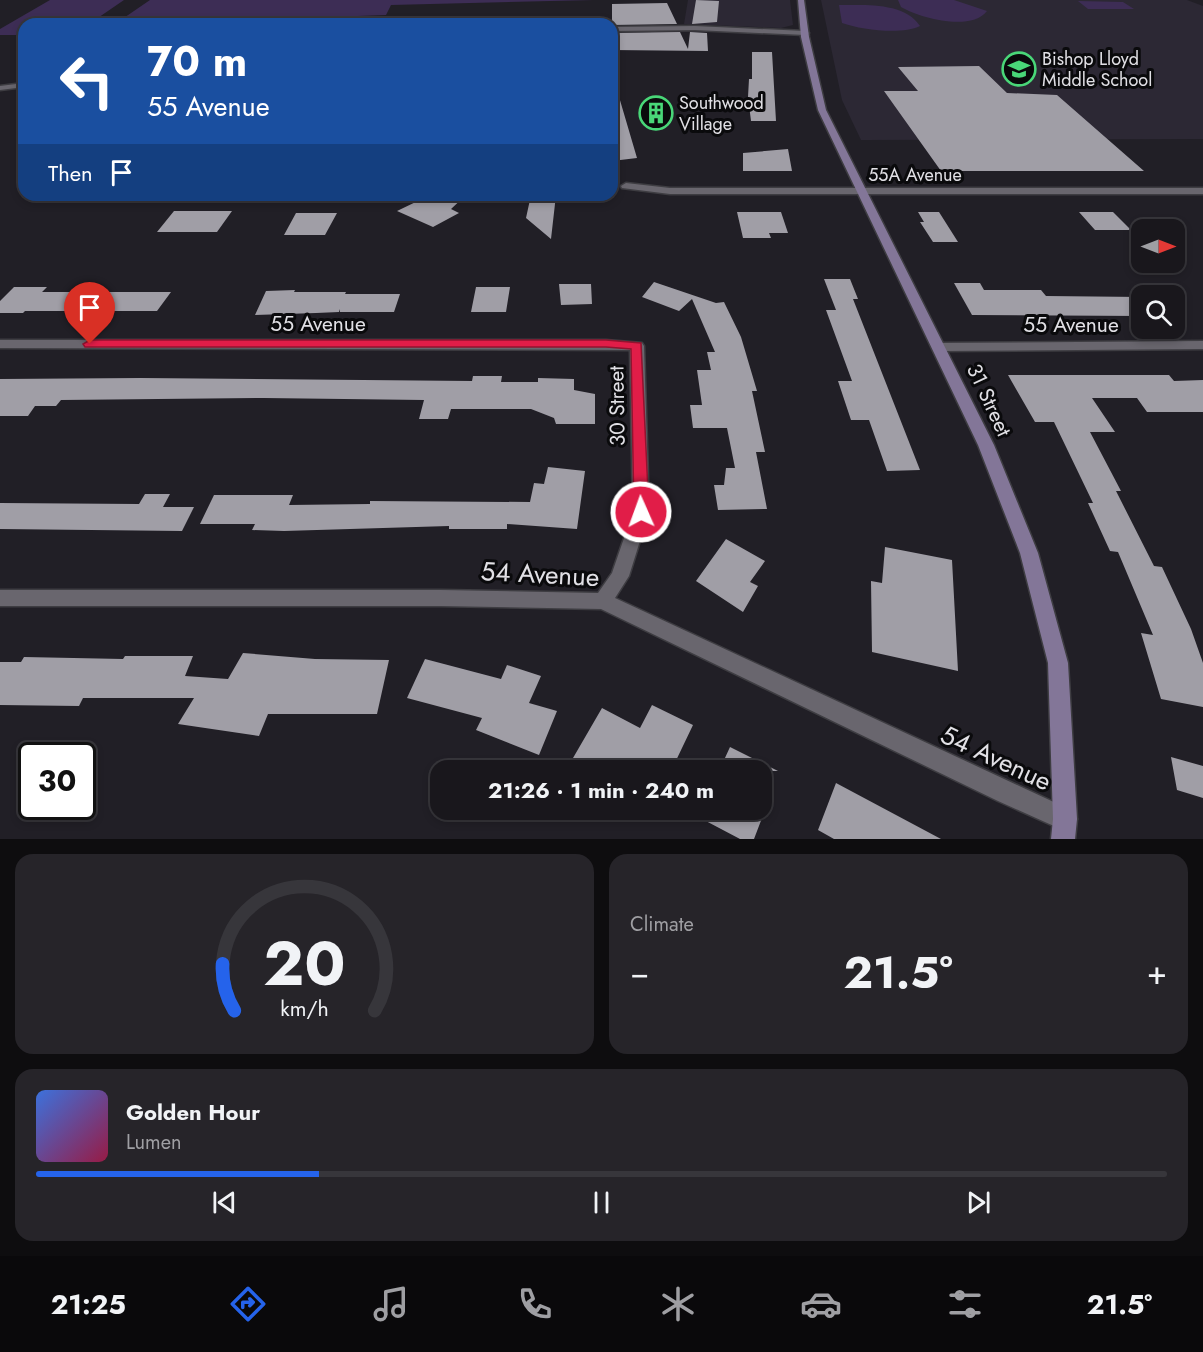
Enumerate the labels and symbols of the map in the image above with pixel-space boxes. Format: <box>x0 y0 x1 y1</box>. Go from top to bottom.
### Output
place label: Bishop Lloyd Middle School <box>1042 46 1152 93</box>
school or university icon: Bishop Lloyd Middle School <box>1001 51 1037 87</box>
place label: Southwood Village <box>679 90 764 137</box>
building icon: Southwood Village <box>638 95 674 131</box>
street label: 55A Avenue <box>868 162 962 188</box>
north arrow <box>1131 219 1185 273</box>
pin <box>64 282 115 344</box>
street label: 55 Avenue <box>270 309 366 339</box>
street label: 55 Avenue <box>1023 310 1119 340</box>
street label: 31 Street <box>959 359 1019 441</box>
street label: 30 Street <box>601 366 633 446</box>
position arrow <box>609 480 673 544</box>
street label: 54 Avenue <box>480 552 600 596</box>
street label: 54 Avenue <box>934 716 1058 800</box>
speed limit sign: 30 <box>18 742 96 820</box>

